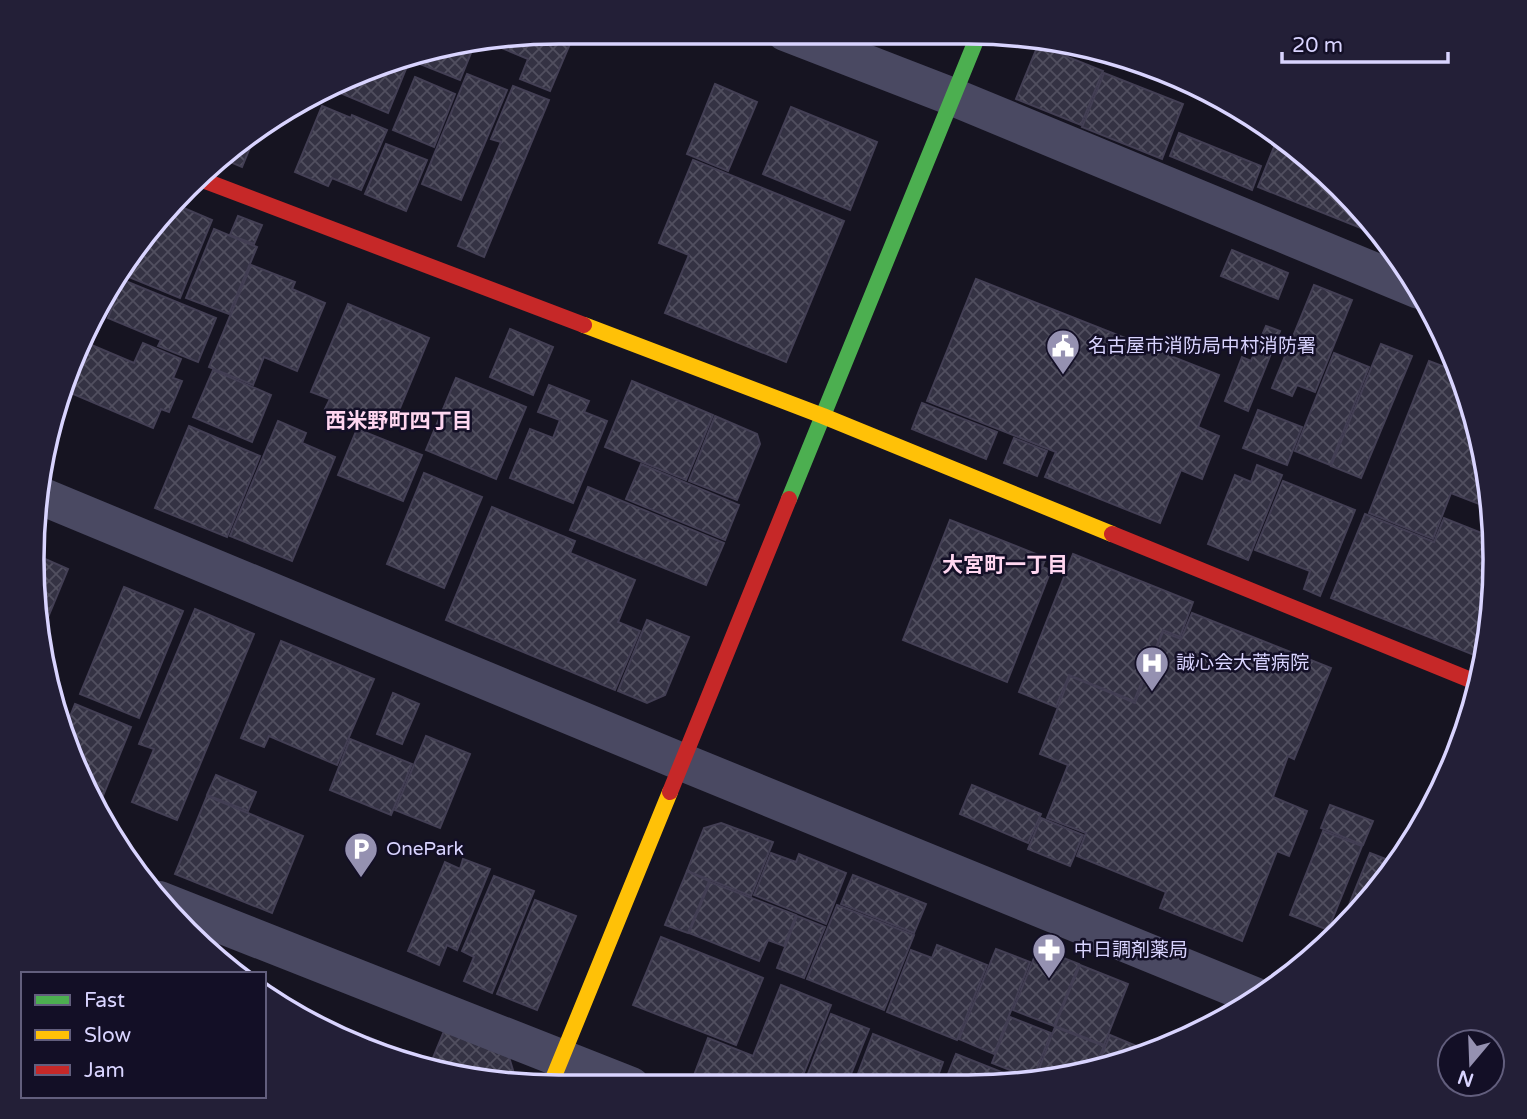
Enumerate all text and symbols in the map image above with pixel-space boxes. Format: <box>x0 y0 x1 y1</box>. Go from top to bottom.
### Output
scale bar <box>1282 21 1448 65</box>
text: 20 m <box>1292 33 1343 58</box>
public building icon: 名古屋市消防局中村消防署 <box>1044 327 1082 376</box>
place label: 名古屋市消防局中村消防署 <box>1088 335 1316 357</box>
district label: 西米野町四丁目 <box>326 409 473 434</box>
district label: 大宮町一丁目 <box>942 553 1068 578</box>
hospital icon: 誠心会大菅病院 <box>1133 644 1171 693</box>
place label: 誠心会大菅病院 <box>1176 652 1309 674</box>
parking icon: OnePark <box>342 830 380 879</box>
place label: OnePark <box>386 838 464 860</box>
pharmacy icon: 中日調剤薬局 <box>1030 931 1068 980</box>
place label: 中日調剤薬局 <box>1074 939 1188 961</box>
legend <box>21 972 266 1098</box>
text: Fast <box>84 988 125 1013</box>
text: Slow <box>84 1023 132 1048</box>
north arrow <box>1436 1028 1506 1098</box>
text: Jam <box>84 1058 125 1083</box>
text: N <box>1455 1065 1477 1091</box>

